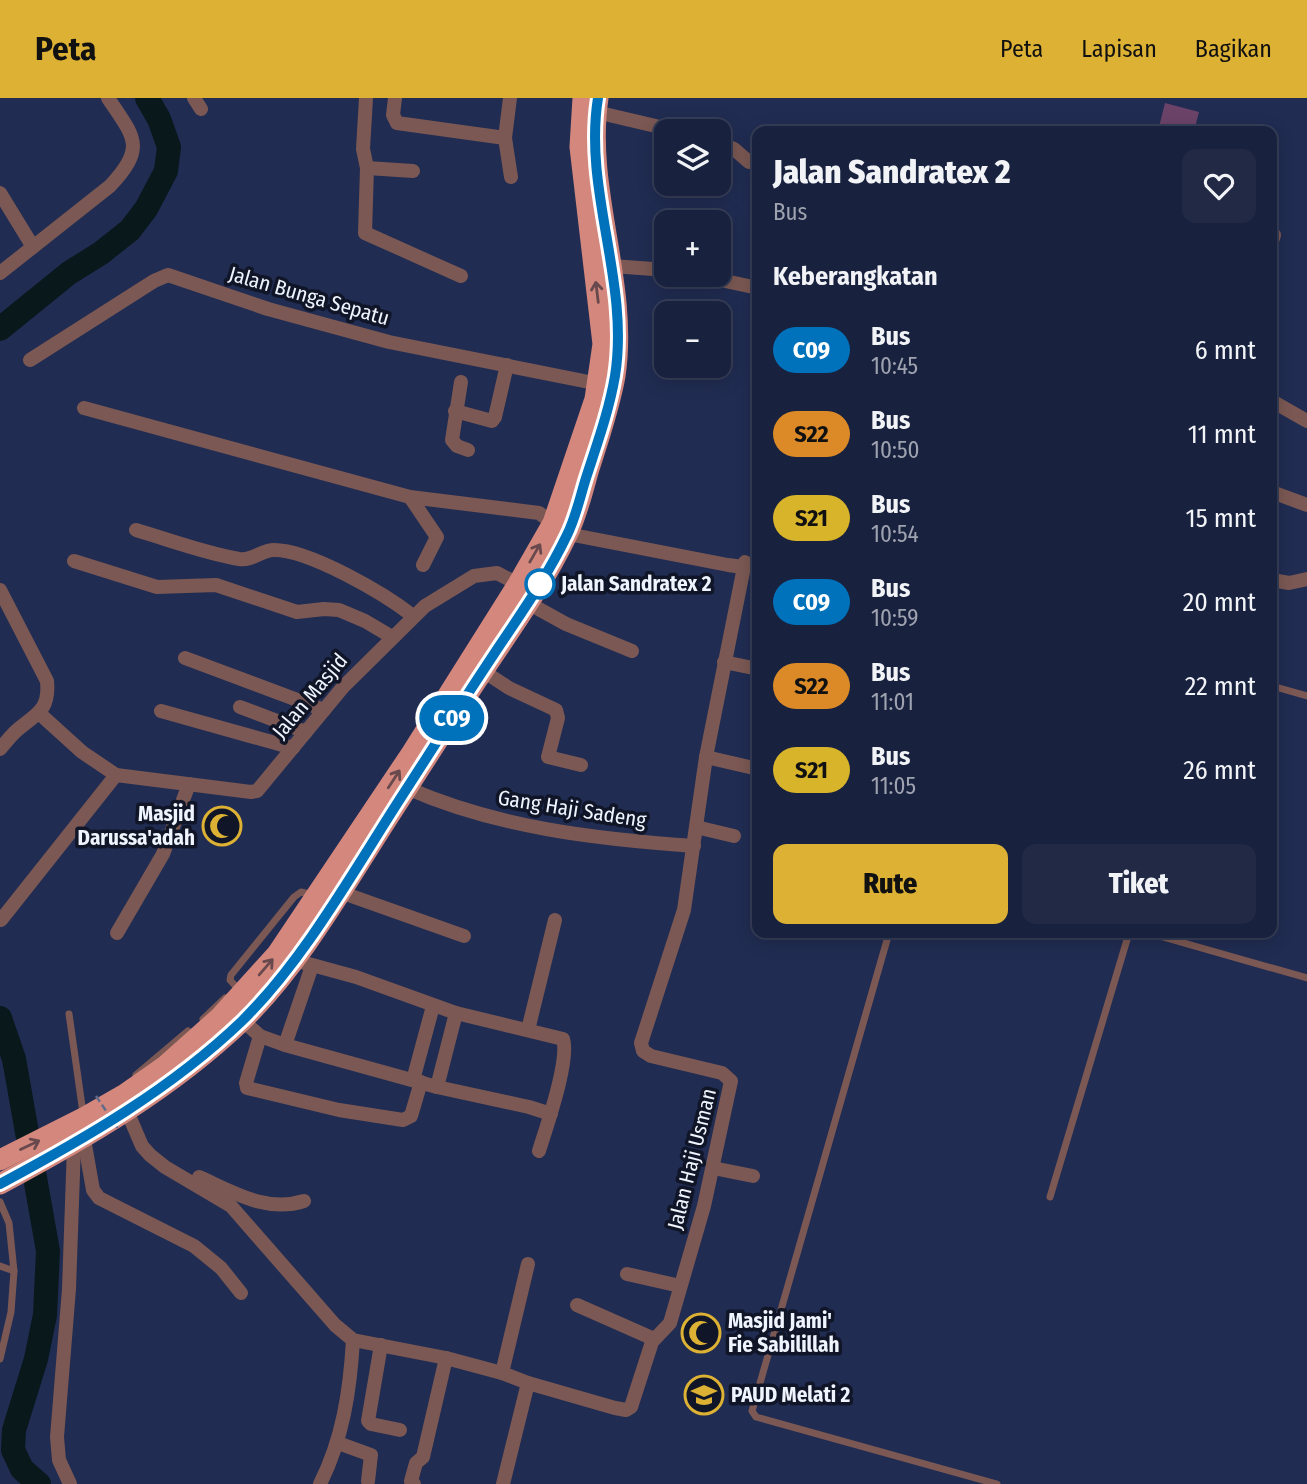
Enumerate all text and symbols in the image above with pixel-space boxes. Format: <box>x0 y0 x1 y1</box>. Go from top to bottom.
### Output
text: Peta <box>35 29 96 69</box>
text: Peta <box>1000 35 1043 63</box>
text: Lapisan <box>1081 35 1157 63</box>
text: Bagikan <box>1195 35 1272 63</box>
map controls <box>654 119 731 378</box>
button: layers <box>654 119 731 196</box>
button: heart <box>1182 149 1256 223</box>
text: Jalan Sandratex 2 <box>773 152 1010 192</box>
text: Bus <box>773 198 807 226</box>
button: + <box>654 210 731 287</box>
street label: Jalan Bunga Sepatu <box>226 261 392 331</box>
text: Keberangkatan <box>773 261 938 292</box>
one-way arrow <box>591 281 604 303</box>
button: − <box>654 301 731 378</box>
text: Bus <box>871 321 910 352</box>
text: 6 mnt <box>1195 335 1256 366</box>
text: C09 <box>793 336 830 364</box>
text: 10:45 <box>871 352 918 380</box>
text: Bus <box>871 405 910 436</box>
text: 11 mnt <box>1188 419 1256 450</box>
text: S22 <box>794 420 829 448</box>
text: 10:50 <box>871 436 919 464</box>
text: Bus <box>871 489 910 520</box>
text: 15 mnt <box>1186 503 1256 534</box>
text: S21 <box>795 504 828 532</box>
text: 10:54 <box>871 520 919 548</box>
one-way arrow <box>529 544 543 564</box>
marker: Jalan Sandratex 2 <box>525 569 555 599</box>
place label: Jalan Sandratex 2 <box>560 571 712 597</box>
text: Bus <box>871 573 910 604</box>
text: 20 mnt <box>1183 587 1256 618</box>
text: C09 <box>793 588 830 616</box>
text: 10:59 <box>871 604 918 632</box>
street label: Jalan Masjid <box>267 648 353 744</box>
text: Bus <box>871 657 910 688</box>
text: 22 mnt <box>1185 671 1256 702</box>
text: S22 <box>794 672 829 700</box>
text: 11:01 <box>871 688 914 716</box>
line badge: C09 <box>412 695 492 741</box>
text: C09 <box>433 704 471 732</box>
text: Bus <box>871 741 910 772</box>
text: 26 mnt <box>1183 755 1256 786</box>
text: S21 <box>795 756 828 784</box>
one-way arrow <box>387 770 401 789</box>
text: 11:05 <box>871 772 916 800</box>
street label: Gang Haji Sadeng <box>496 784 648 834</box>
place label: Masjid Darussa'adah <box>78 801 195 851</box>
mosque icon: Masjid Darussa'adah <box>201 805 243 847</box>
button: Rute <box>773 844 1008 924</box>
button: Tiket <box>1022 844 1256 924</box>
one-way arrow <box>257 959 274 976</box>
street label: Jalan Haji Usman <box>662 1086 722 1232</box>
one-way arrow <box>19 1138 40 1151</box>
place label: Masjid Jami' Fie Sabilillah <box>728 1308 839 1358</box>
mosque icon: Masjid Jami' Fie Sabilillah <box>680 1312 722 1354</box>
school or university icon: PAUD Melati 2 <box>683 1374 725 1416</box>
place label: PAUD Melati 2 <box>731 1382 851 1408</box>

